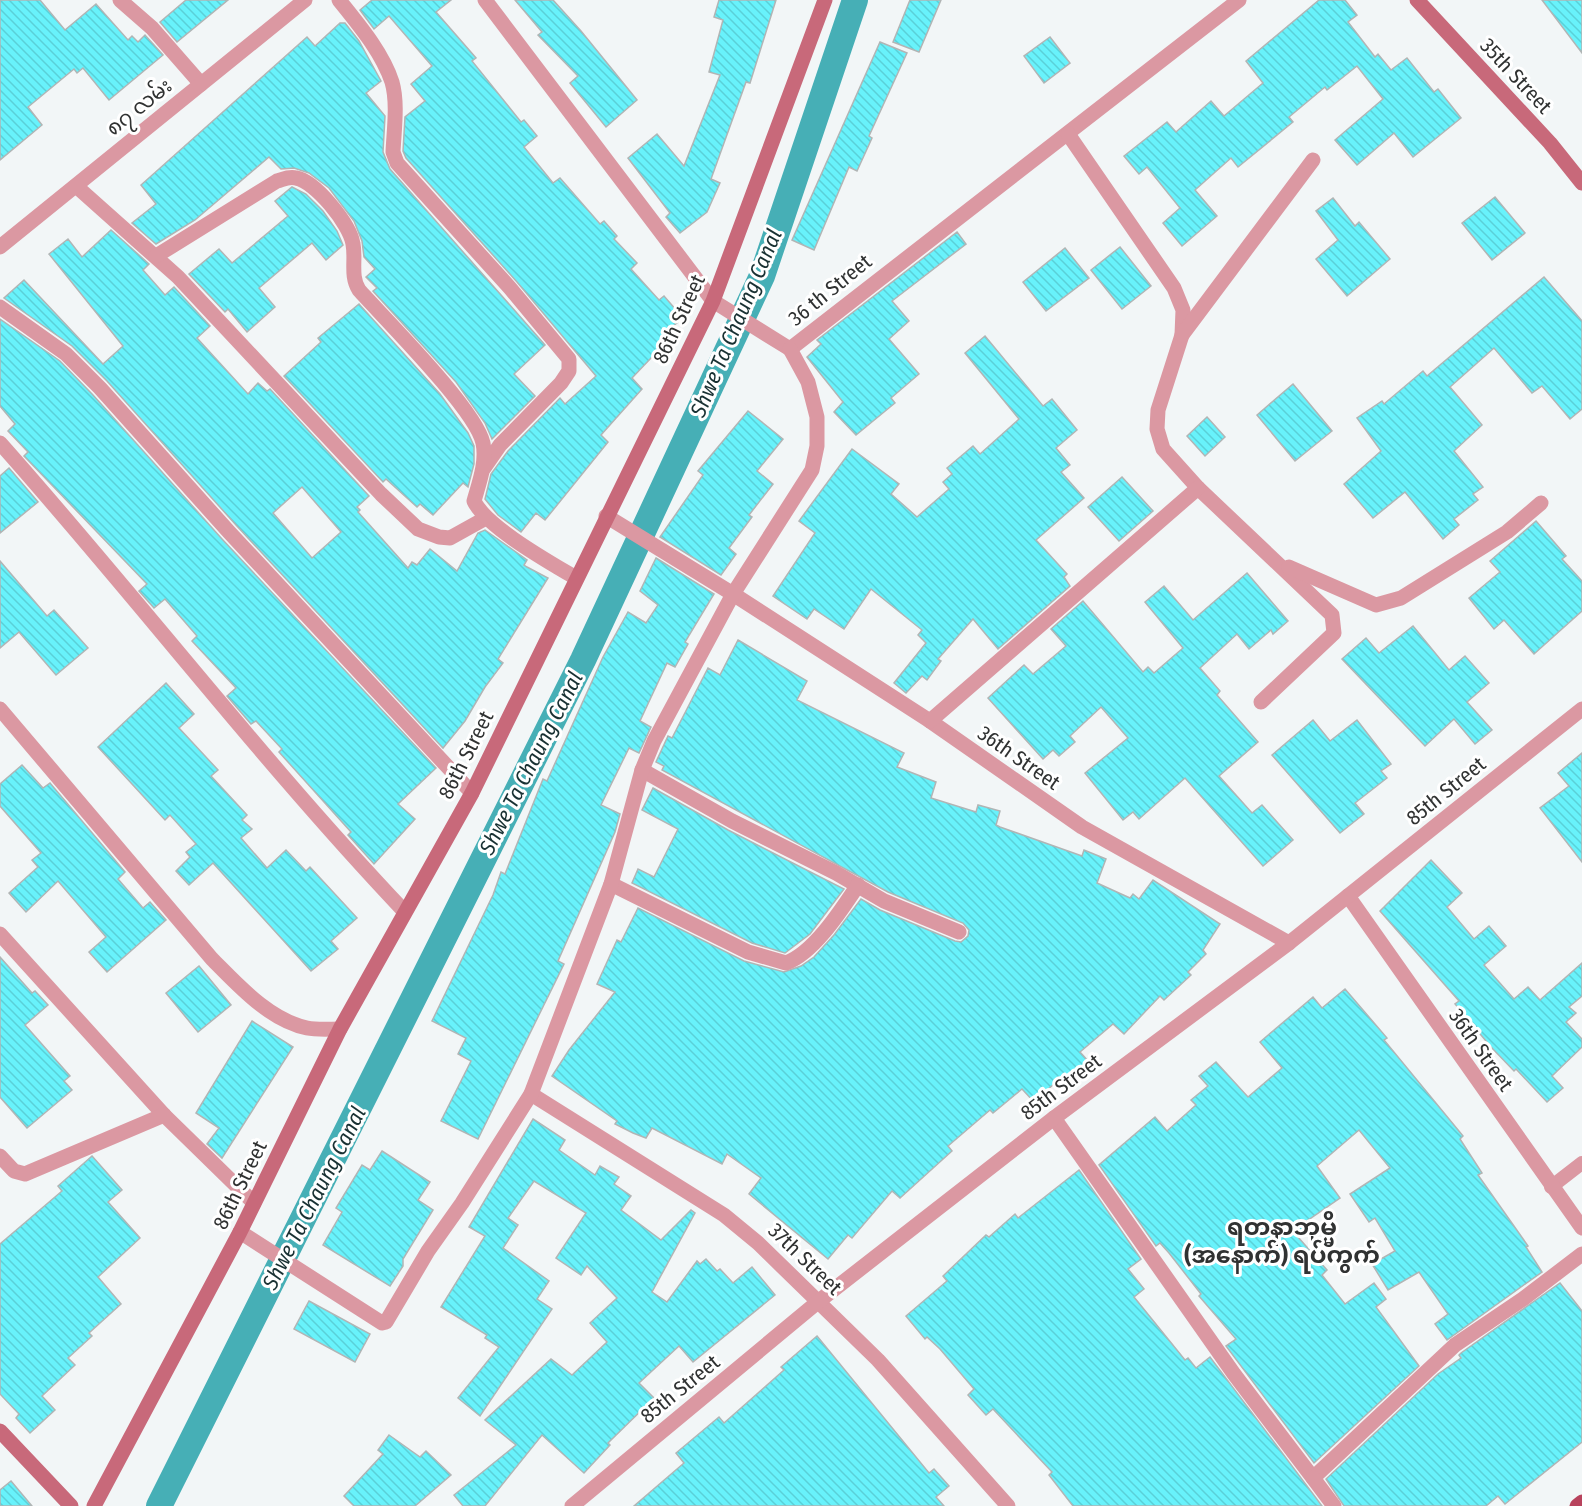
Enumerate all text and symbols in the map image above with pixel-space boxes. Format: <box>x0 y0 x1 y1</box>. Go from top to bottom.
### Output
street label: 35th Street <box>1475 33 1557 119</box>
street label: ၈၇ လမ်း <box>99 70 180 145</box>
water label: Shwe Ta Chaung Canal <box>684 225 788 422</box>
street label: 36 th Street <box>783 249 877 331</box>
street label: 86th Street <box>647 270 711 368</box>
water label: Shwe Ta Chaung Canal <box>473 667 589 860</box>
street label: 86th Street <box>433 706 499 803</box>
street label: 36th Street <box>973 720 1065 796</box>
street label: 85th Street <box>1401 751 1491 831</box>
street label: 36th Street <box>1443 1004 1519 1096</box>
street label: 85th Street <box>1015 1048 1107 1126</box>
water label: Shwe Ta Chaung Canal <box>256 1102 372 1295</box>
street label: 86th Street <box>207 1136 273 1234</box>
district label: ရတနာဘုမ္မိ (အနောက်) ရပ်ကွက် <box>1184 1211 1380 1274</box>
street label: 37th Street <box>763 1218 847 1301</box>
street label: 85th Street <box>635 1349 725 1429</box>

